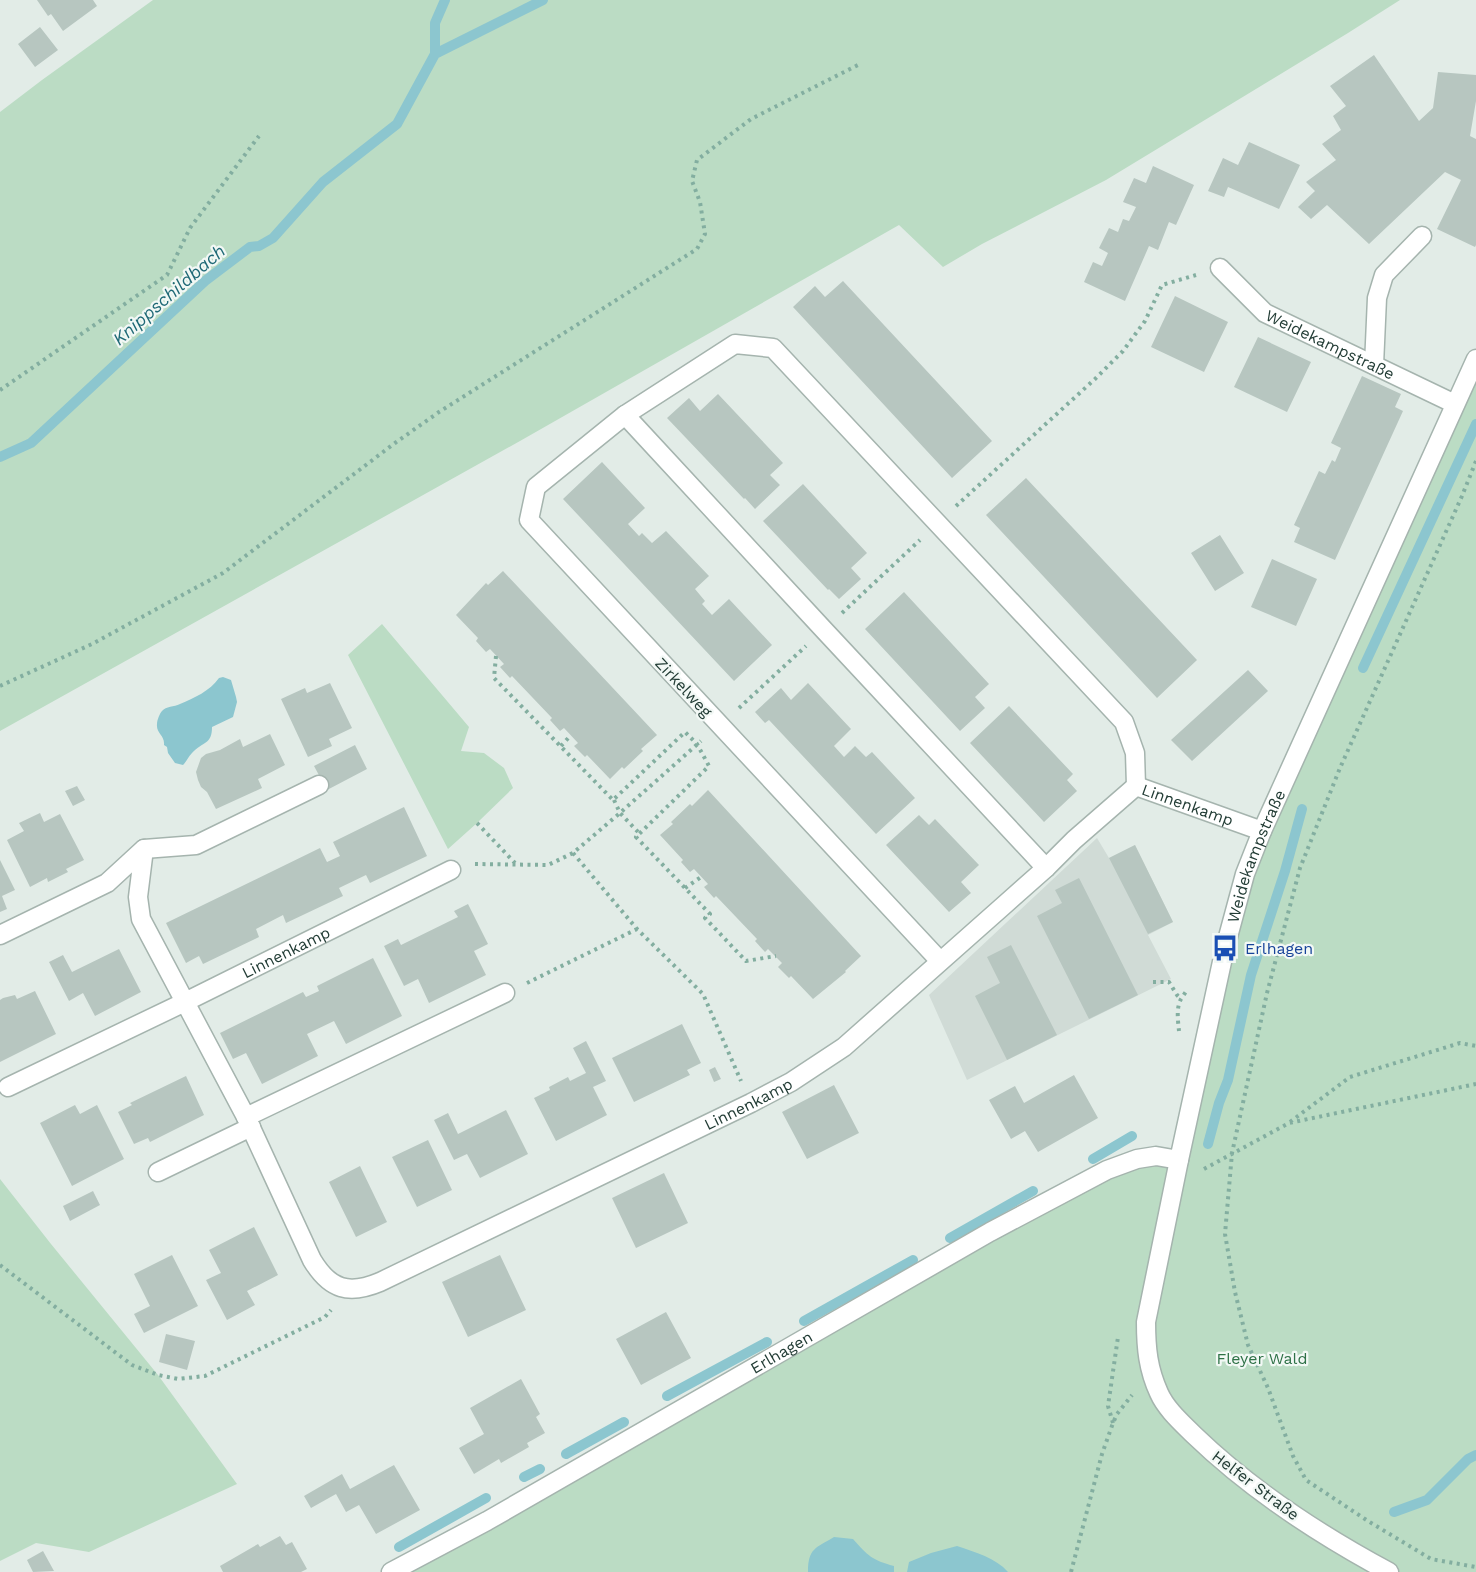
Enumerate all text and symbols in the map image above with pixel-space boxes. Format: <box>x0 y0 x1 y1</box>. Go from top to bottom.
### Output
water label: Knippschildbach <box>108 240 229 349</box>
street label: Weidekampstraße <box>1263 306 1398 384</box>
street label: Zirkelweg <box>651 654 716 721</box>
street label: Linnenkamp <box>1139 780 1236 830</box>
street label: Weidekampstraße <box>1223 787 1289 925</box>
street label: Linnenkamp <box>239 923 333 982</box>
bus stop icon: Erlhagen <box>1210 933 1240 963</box>
place label: Erlhagen <box>1245 939 1313 958</box>
street label: Linnenkamp <box>701 1074 796 1134</box>
street label: Erlhagen <box>747 1327 816 1378</box>
park label: Fleyer Wald <box>1217 1349 1307 1368</box>
street label: Helfer Straße <box>1208 1446 1303 1524</box>

